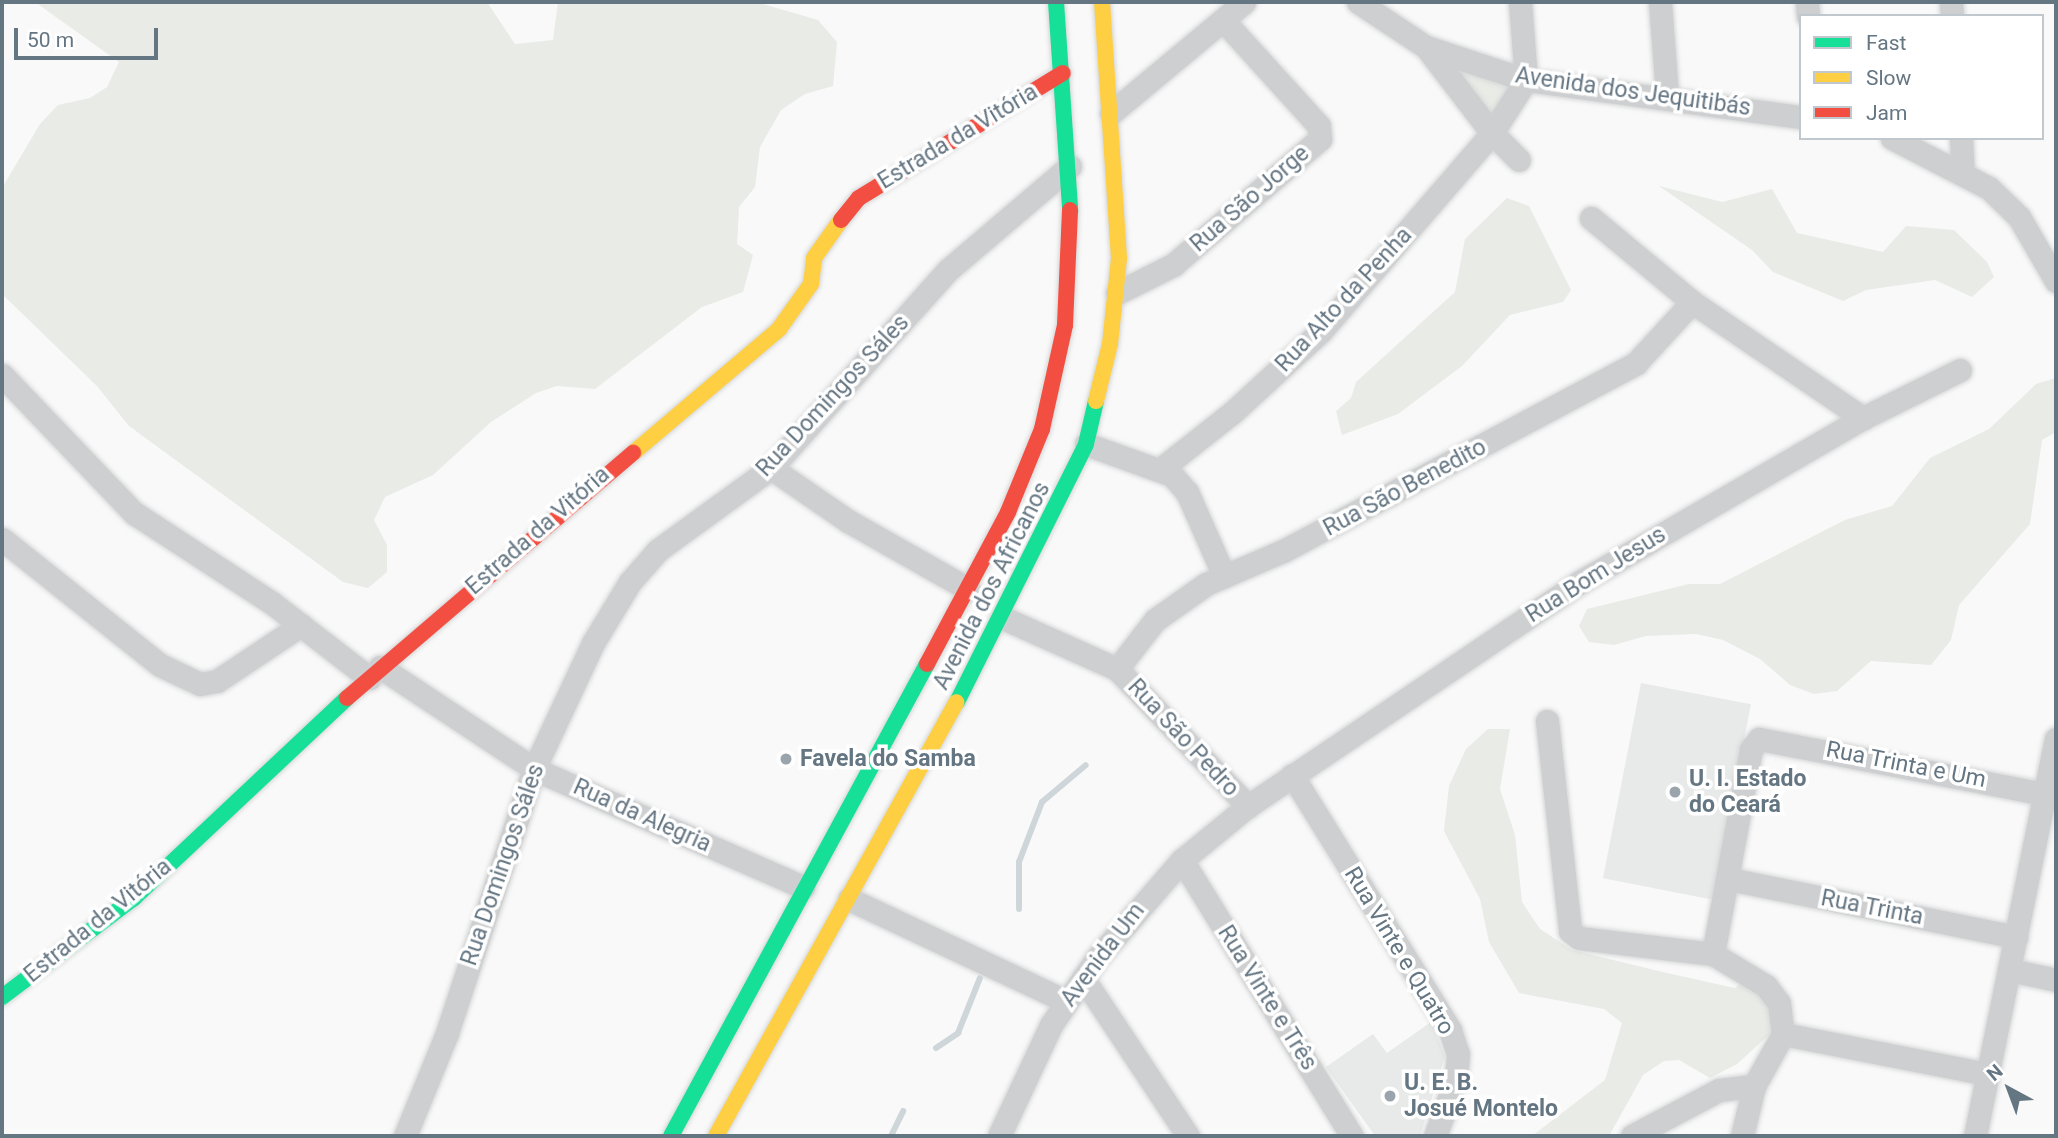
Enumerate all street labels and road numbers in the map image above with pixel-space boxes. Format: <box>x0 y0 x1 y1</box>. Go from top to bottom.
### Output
street label: Avenida dos Jequitibás <box>1514 62 1752 122</box>
street label: Estrada da Vitória <box>873 78 1043 196</box>
street label: Rua São Jorge <box>1185 140 1315 258</box>
street label: Rua Alto da Penha <box>1270 222 1418 378</box>
street label: Rua Domingos Sáles <box>751 309 915 483</box>
street label: Rua São Benedito <box>1319 433 1491 543</box>
street label: Estrada da Vitória <box>461 461 615 601</box>
street label: Avenida dos Africanos <box>928 478 1056 694</box>
street label: Rua Bom Jesus <box>1521 521 1671 629</box>
street label: Rua São Pedro <box>1122 674 1244 802</box>
street label: Rua Trinta e Um <box>1823 736 1989 794</box>
street label: Rua Domingos Sáles <box>456 761 550 969</box>
street label: Rua da Alegria <box>569 773 715 859</box>
street label: Estrada da Vitória <box>19 853 177 989</box>
street label: Rua Vinte e Quatro <box>1338 862 1460 1040</box>
street label: Rua Trinta <box>1818 885 1926 931</box>
street label: Avenida Um <box>1055 898 1151 1012</box>
street label: Rua Vinte e Três <box>1211 920 1323 1076</box>

